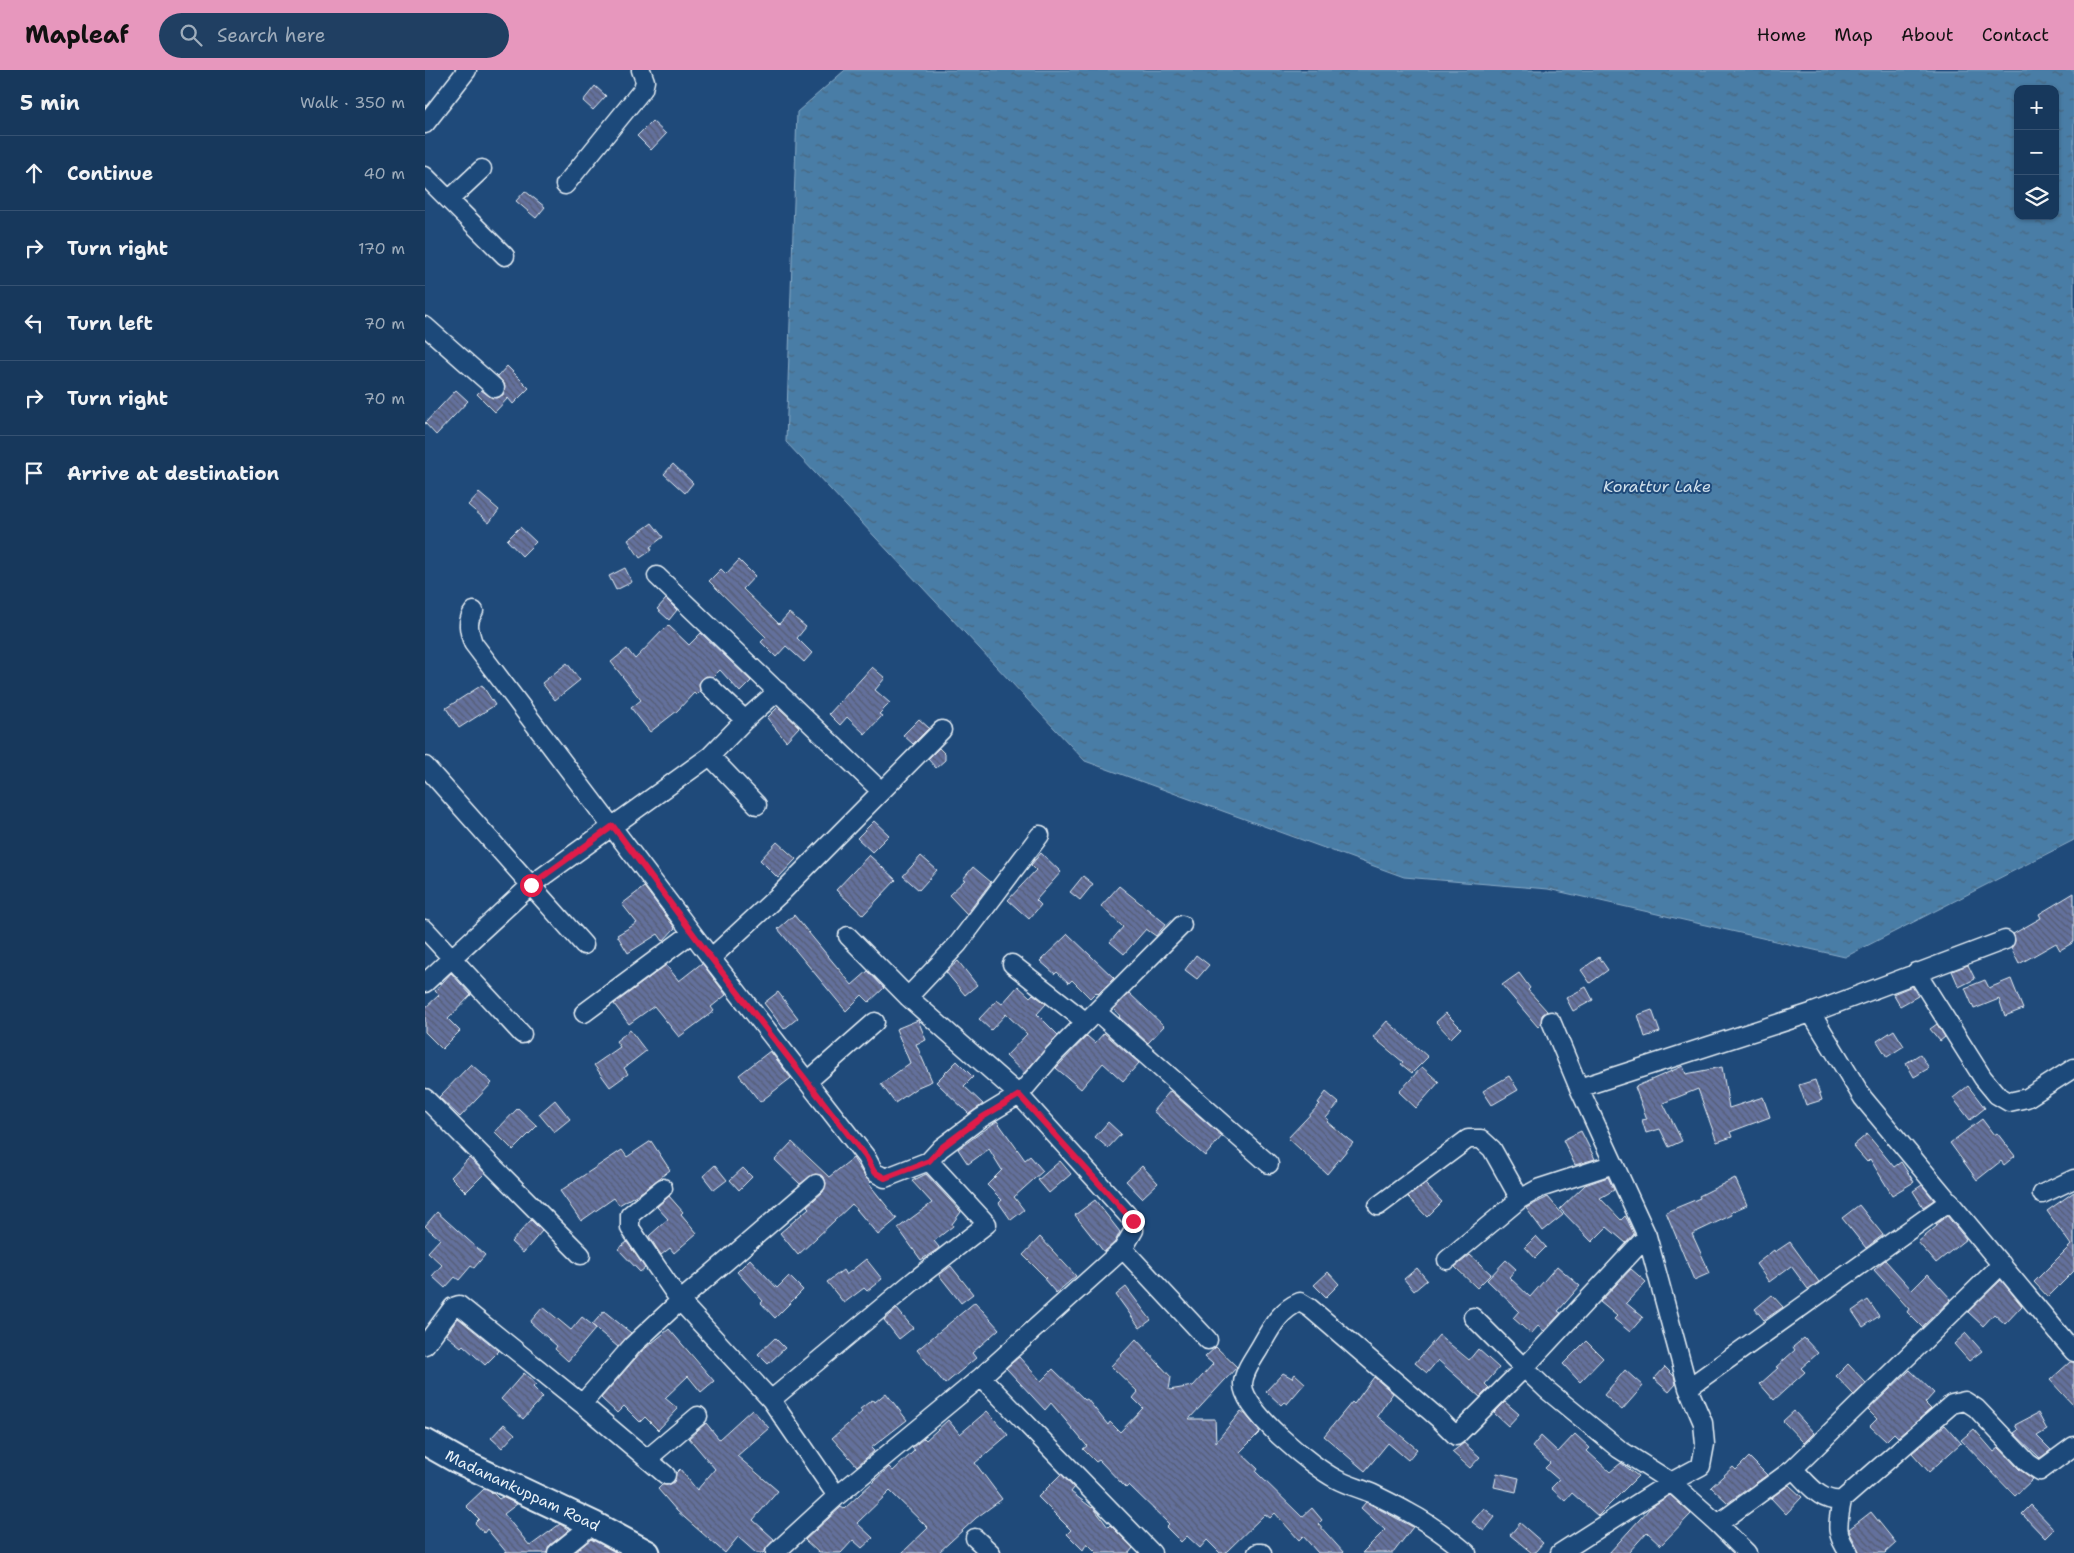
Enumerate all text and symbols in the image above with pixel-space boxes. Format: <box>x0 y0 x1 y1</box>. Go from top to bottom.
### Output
search box <box>159 13 509 58</box>
text: Mapleaf <box>25 19 129 51</box>
icon: search <box>177 21 205 49</box>
text: Search here <box>217 23 325 48</box>
text: Home <box>1757 23 1806 47</box>
text: Map <box>1834 23 1873 47</box>
text: About <box>1901 23 1954 47</box>
text: Contact <box>1982 23 2049 47</box>
map controls <box>2014 85 2059 220</box>
button: + <box>2014 85 2059 130</box>
text: 5 min <box>20 89 80 117</box>
text: Walk · 350 m <box>300 92 405 113</box>
button: − <box>2014 130 2059 175</box>
icon: ahead <box>20 159 48 187</box>
text: Continue <box>67 161 153 186</box>
text: 40 m <box>363 163 405 184</box>
button: layers <box>2014 175 2059 220</box>
icon: right <box>20 234 48 262</box>
text: Turn right <box>67 236 168 261</box>
text: 170 m <box>358 238 405 259</box>
icon: left <box>20 309 48 337</box>
text: Turn left <box>67 311 153 336</box>
text: 70 m <box>364 313 405 334</box>
icon: right <box>20 384 48 412</box>
text: Turn right <box>67 386 168 411</box>
text: 70 m <box>364 388 405 409</box>
icon: arrive <box>20 459 48 487</box>
text: Arrive at destination <box>67 461 279 486</box>
water label: Korattur Lake <box>1603 476 1711 497</box>
route start <box>520 874 543 897</box>
route end <box>1122 1210 1145 1233</box>
street label: Madanankuppam Road <box>441 1445 604 1536</box>

